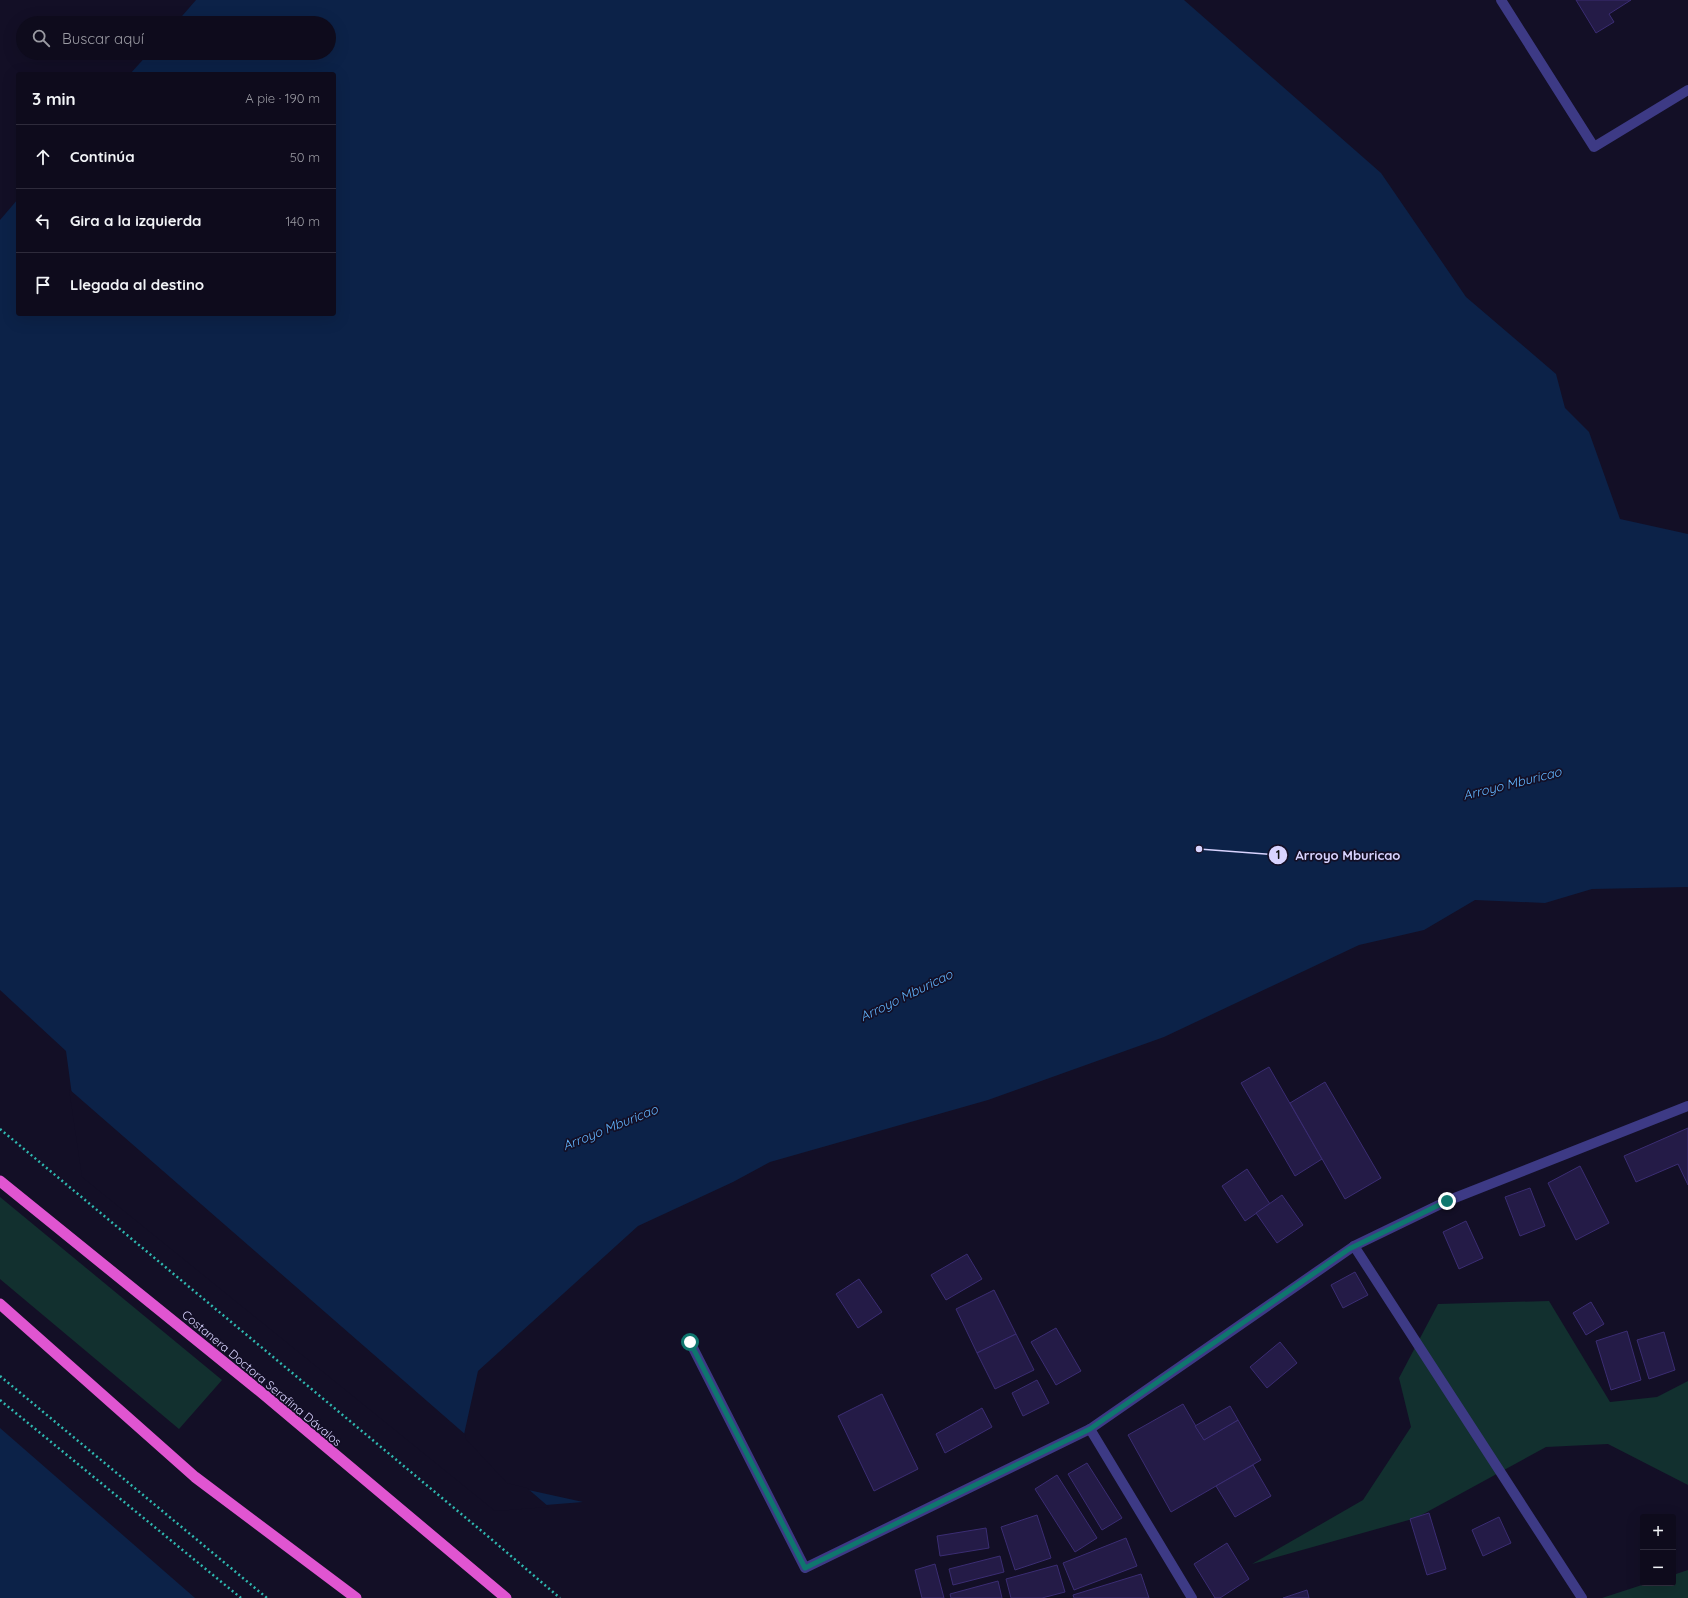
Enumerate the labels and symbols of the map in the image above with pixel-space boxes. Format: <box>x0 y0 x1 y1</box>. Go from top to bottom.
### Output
water label: Arroyo Mburicao <box>1461 763 1564 803</box>
callout: Arroyo Mburicao <box>1268 843 1409 868</box>
text: 1 <box>1276 847 1280 862</box>
text: Arroyo Mburicao <box>1296 847 1400 863</box>
water label: Arroyo Mburicao <box>857 965 956 1024</box>
water label: Arroyo Mburicao <box>560 1100 661 1153</box>
route end <box>1438 1192 1456 1210</box>
street label: Costanera Doctora Serafina Dávalos <box>179 1307 345 1449</box>
route start <box>681 1333 699 1351</box>

